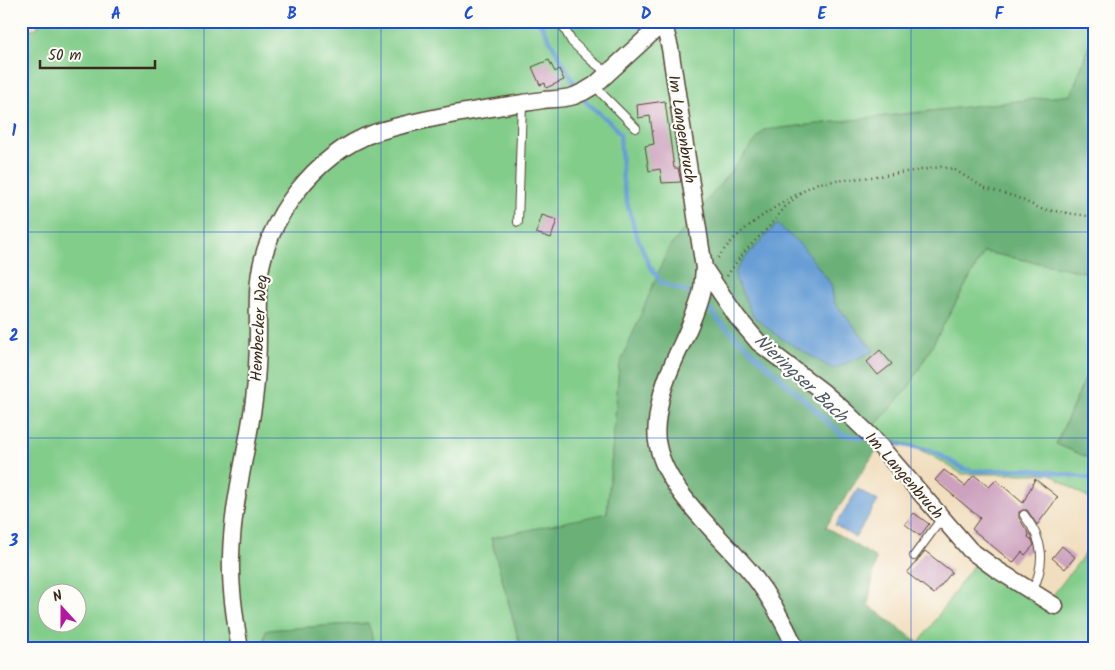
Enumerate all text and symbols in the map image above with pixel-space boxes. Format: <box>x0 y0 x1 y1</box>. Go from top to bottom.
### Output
text: A <box>111 2 121 27</box>
text: B <box>287 2 297 27</box>
text: C <box>464 2 474 27</box>
text: D <box>641 2 652 27</box>
text: E <box>818 2 828 27</box>
text: F <box>995 2 1005 27</box>
scale bar <box>40 38 155 70</box>
text: 50 m <box>48 44 82 68</box>
street label: Im Langenbruch <box>661 73 702 185</box>
text: 1 <box>12 119 17 144</box>
street label: Hembecker Weg <box>244 274 275 382</box>
text: 2 <box>9 324 19 349</box>
water label: Nieringser Bach <box>746 328 855 431</box>
street label: Im Langenbruch <box>859 427 949 525</box>
text: 3 <box>9 529 19 554</box>
north arrow <box>38 582 88 632</box>
text: N <box>50 585 66 609</box>

